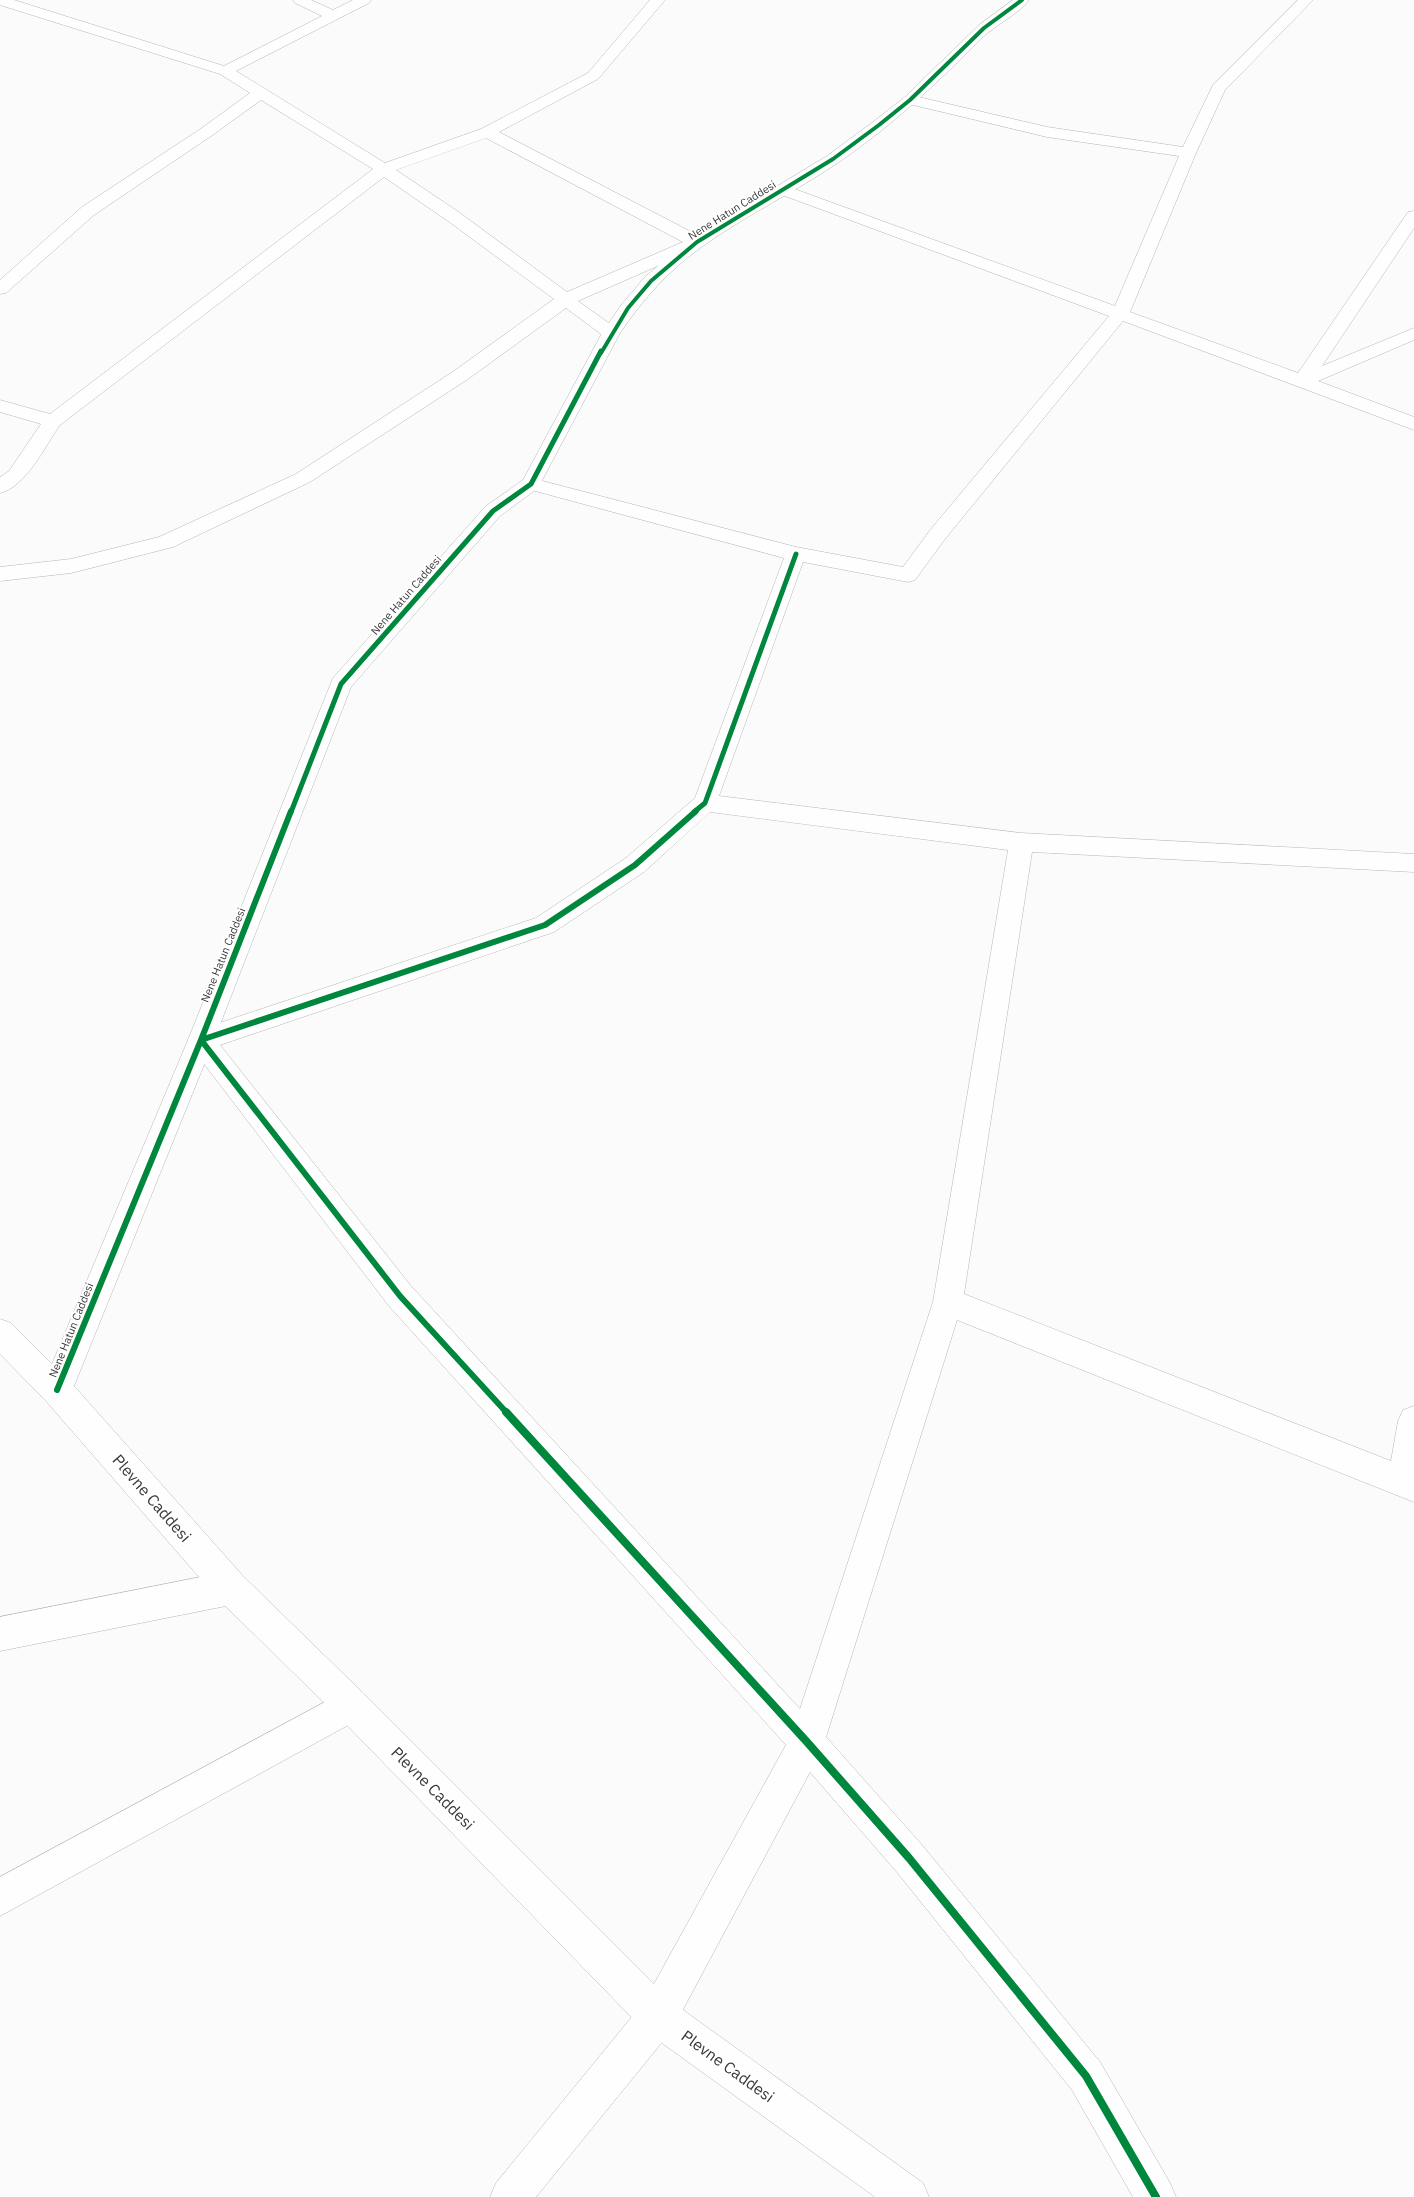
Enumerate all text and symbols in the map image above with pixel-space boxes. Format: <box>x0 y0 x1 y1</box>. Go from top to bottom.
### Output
street label: Nene Hatun Caddesi <box>685 177 779 243</box>
street label: Nene Hatun Caddesi <box>368 552 444 638</box>
street label: Nene Hatun Caddesi <box>198 906 248 1004</box>
street label: Nene Hatun Caddesi <box>46 1281 96 1379</box>
street label: Plevne Caddesi <box>108 1450 196 1546</box>
street label: Plevne Caddesi <box>387 1742 479 1834</box>
street label: Plevne Caddesi <box>678 2026 778 2106</box>

